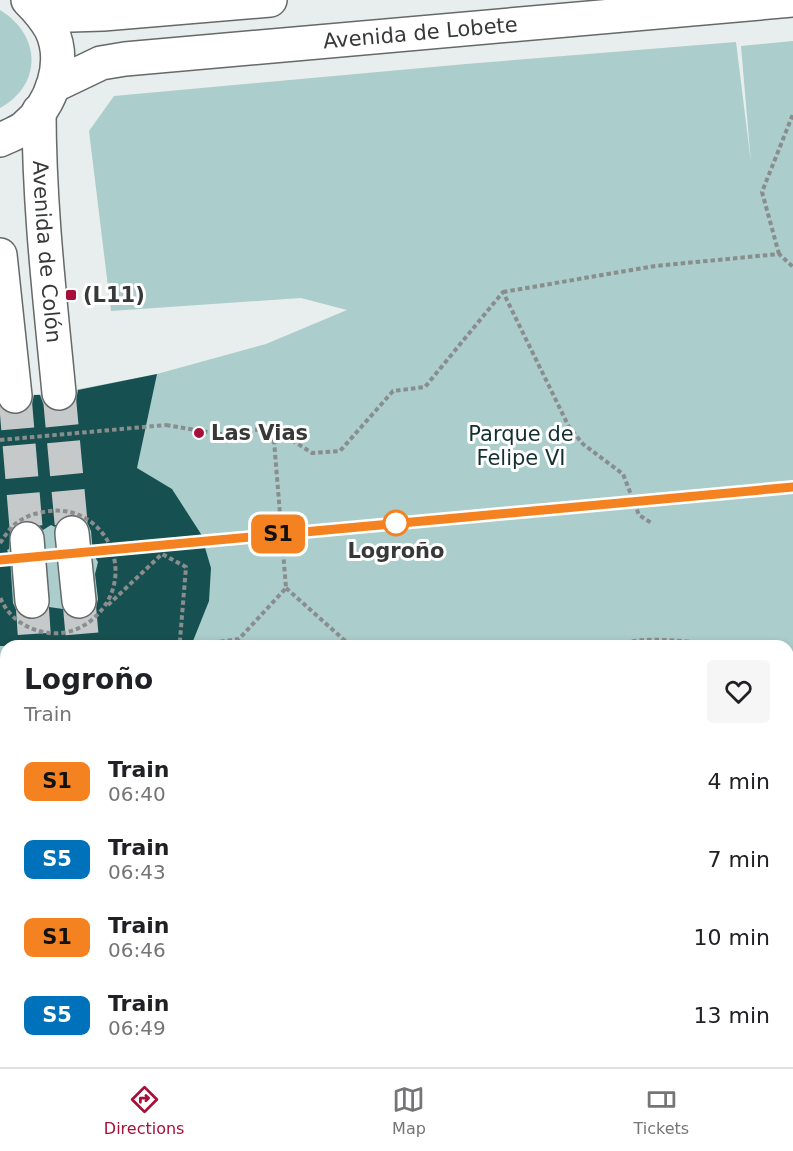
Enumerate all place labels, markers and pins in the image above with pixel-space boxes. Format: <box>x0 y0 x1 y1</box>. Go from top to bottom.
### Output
place label: (L11) <box>83 283 145 307</box>
marker: (L11) <box>64 288 78 302</box>
place label: Las Vias <box>211 421 308 445</box>
marker: Las Vias <box>192 426 206 440</box>
marker: Logroño <box>383 510 409 536</box>
place label: Logroño <box>347 539 445 563</box>

